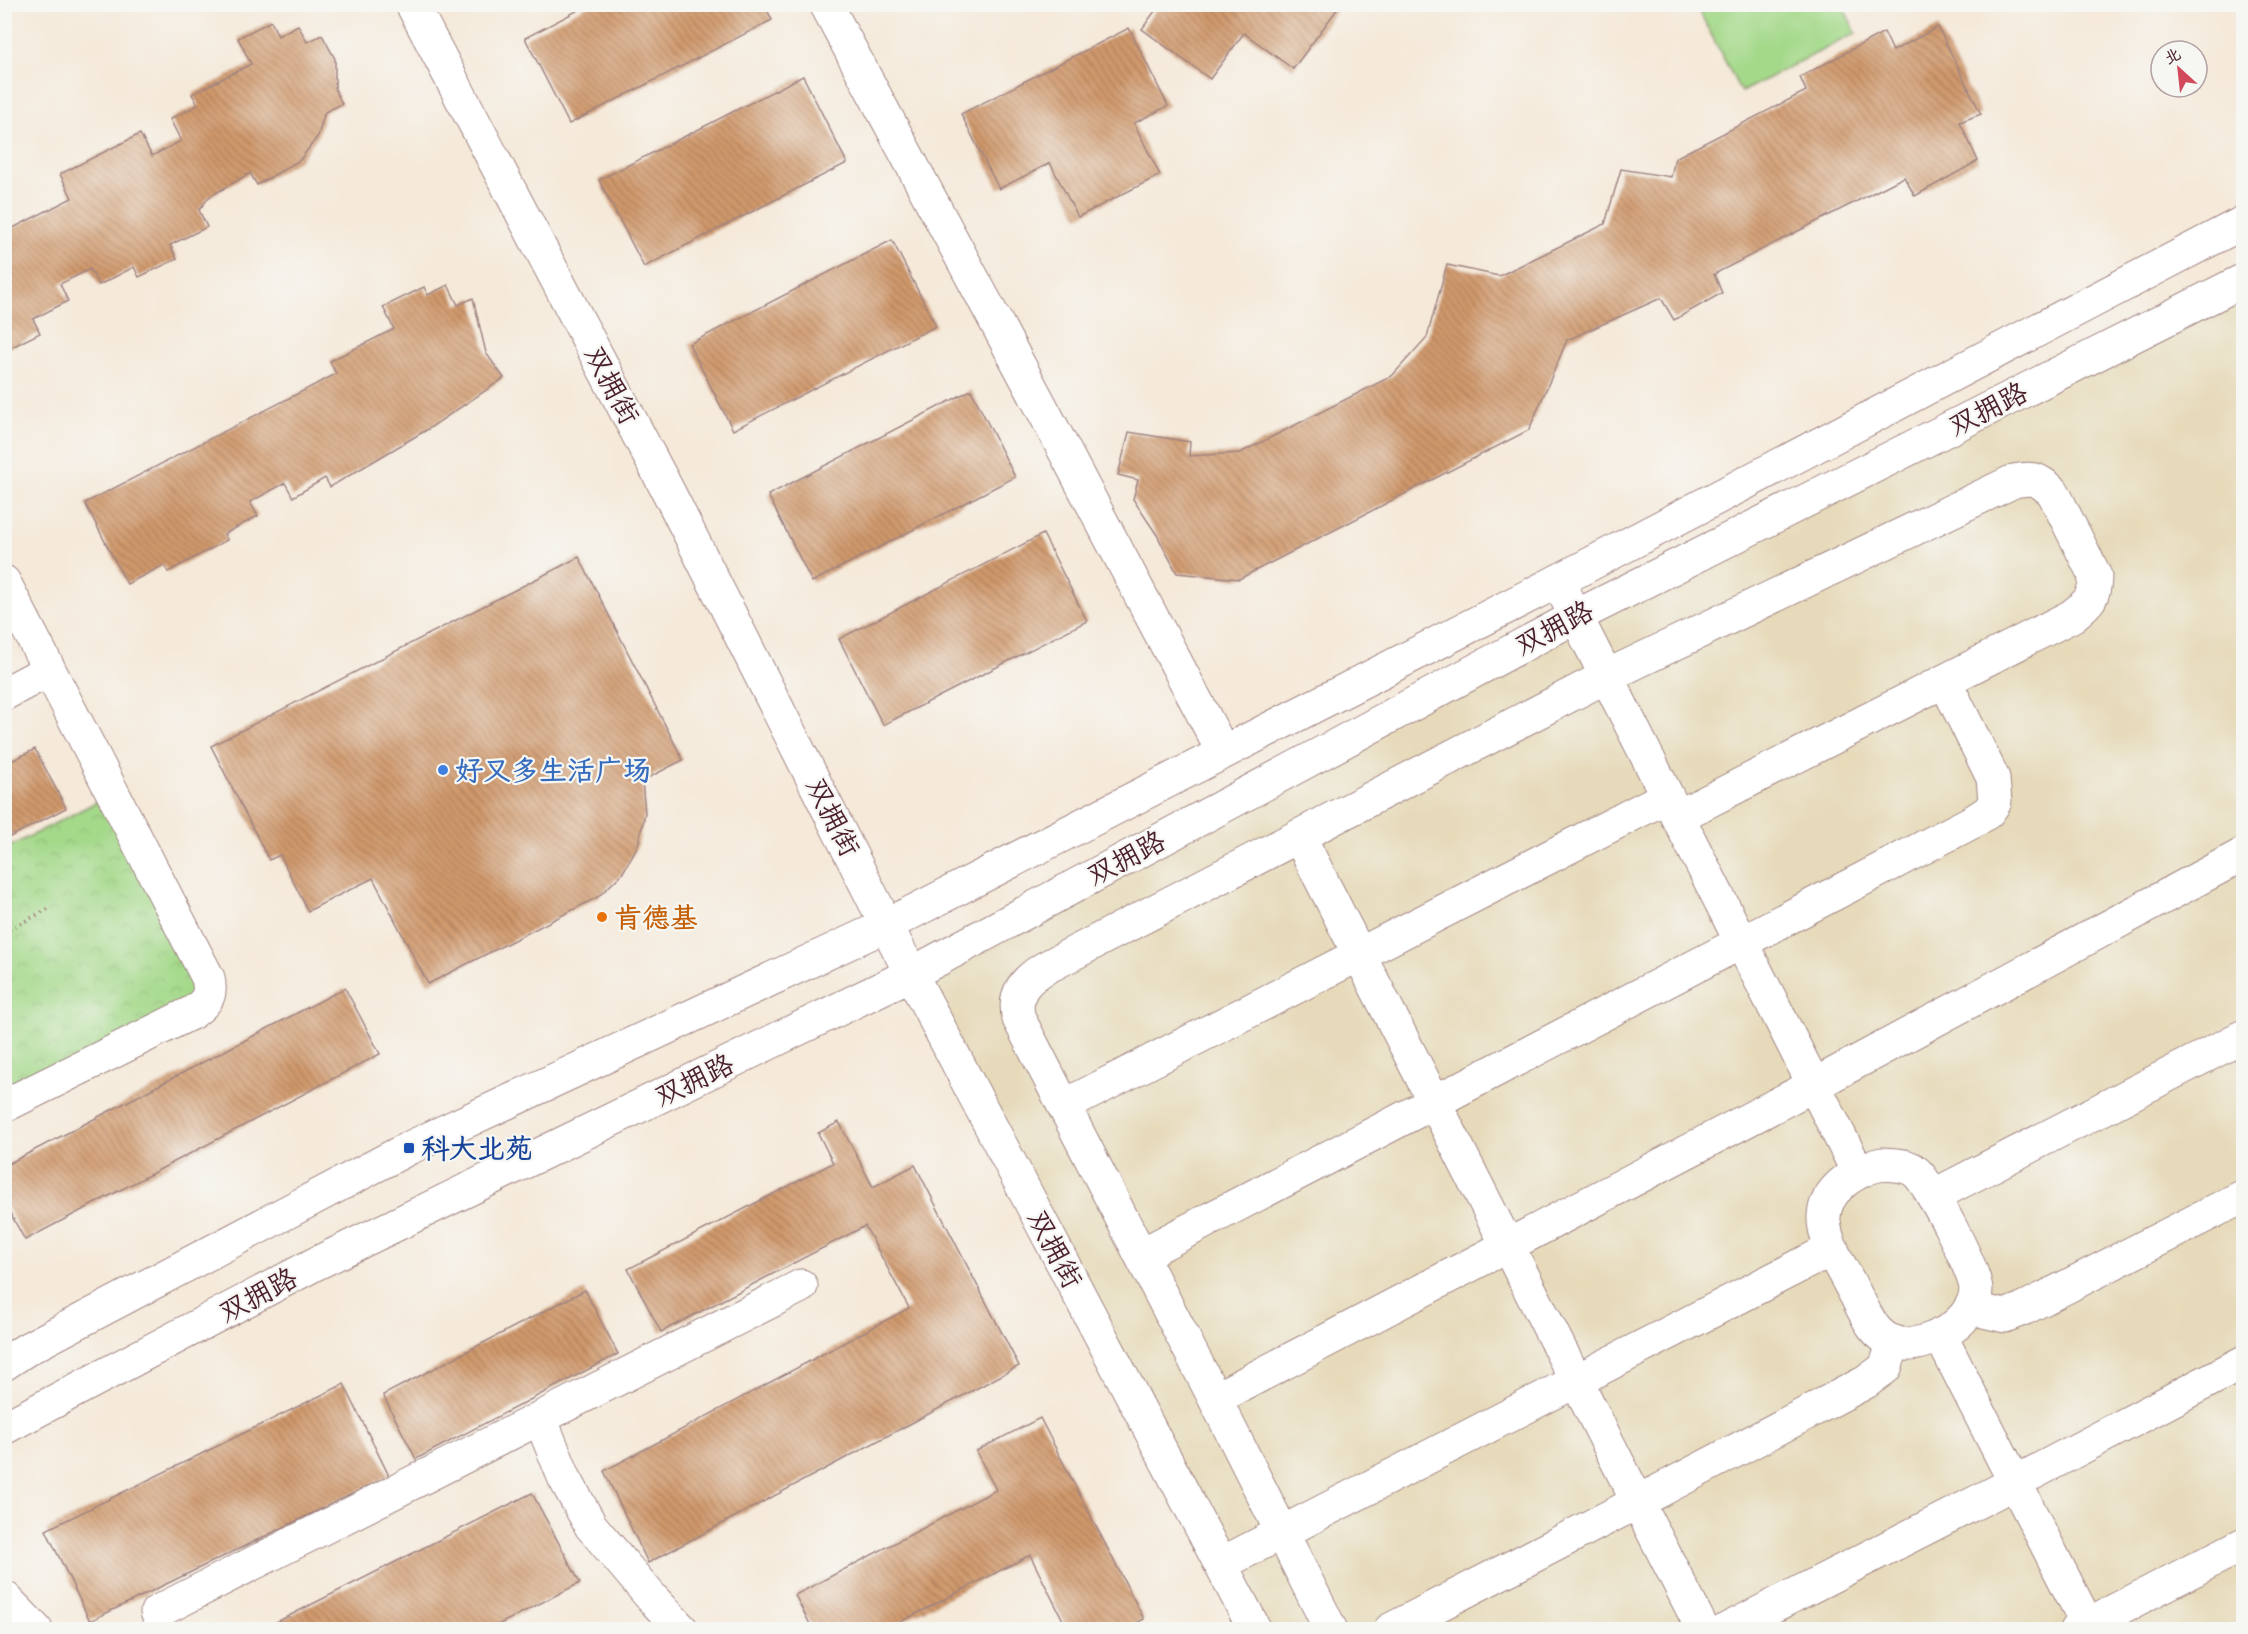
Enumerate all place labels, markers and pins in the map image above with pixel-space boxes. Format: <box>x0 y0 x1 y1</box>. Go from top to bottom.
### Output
place label: 好又多生活广场 <box>455 753 651 788</box>
marker: 好又多生活广场 <box>436 763 450 777</box>
place label: 肯德基 <box>614 900 698 935</box>
marker: 肯德基 <box>595 910 609 924</box>
place label: 科大北苑 <box>421 1131 533 1166</box>
marker: 科大北苑 <box>402 1141 416 1155</box>

